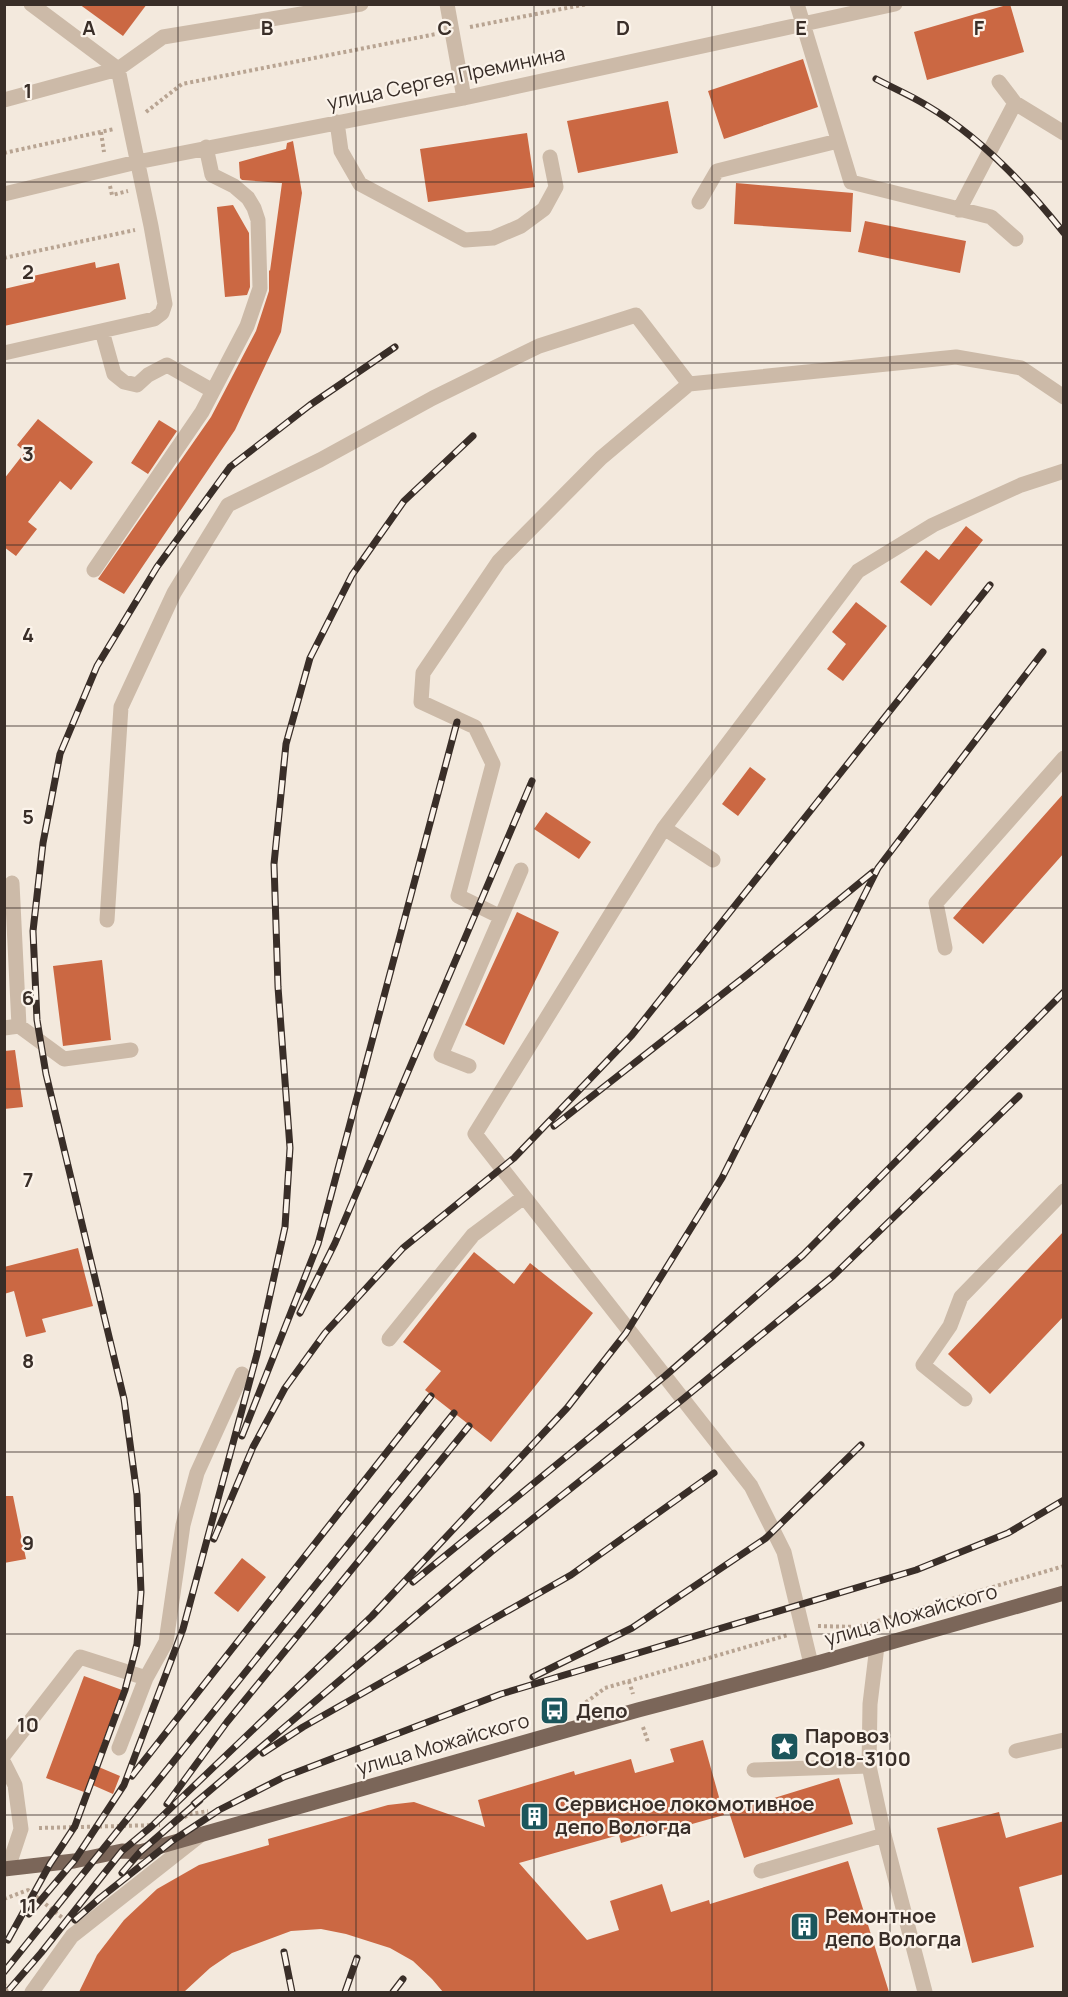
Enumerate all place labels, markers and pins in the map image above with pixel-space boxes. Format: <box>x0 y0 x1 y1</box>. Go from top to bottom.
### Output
bus stop icon: Депо <box>539 1695 571 1727</box>
place label: Депо <box>576 1697 628 1724</box>
place label: Паровоз СО18-3100 <box>805 1722 911 1772</box>
place icon: Паровоз СО18-3100 <box>768 1731 800 1763</box>
place label: Сервисное локомотивное депо Вологда <box>555 1790 815 1840</box>
building icon: Сервисное локомотивное депо Вологда <box>518 1800 550 1832</box>
place label: Ремонтное депо Вологда <box>825 1902 961 1952</box>
building icon: Ремонтное депо Вологда <box>788 1911 820 1943</box>

